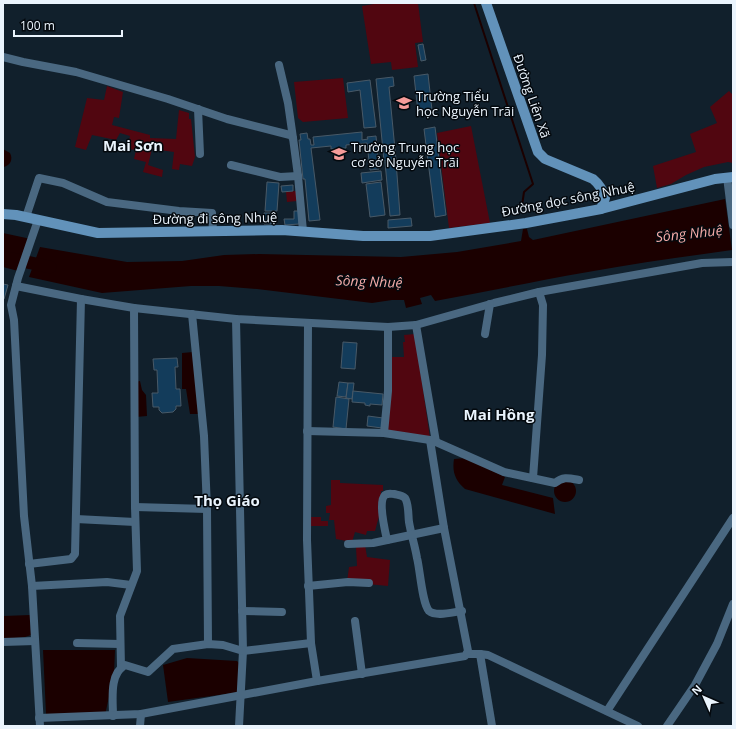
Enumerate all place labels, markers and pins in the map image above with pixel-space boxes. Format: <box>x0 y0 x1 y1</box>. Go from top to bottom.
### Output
place label: Trường Tiểu học Nguyễn Trãi <box>416 87 514 120</box>
school or university icon: Trường Tiểu học Nguyễn Trãi <box>395 94 413 112</box>
place label: Trường Trung học cơ sở Nguyễn Trãi <box>351 138 459 171</box>
school or university icon: Trường Trung học cơ sở Nguyễn Trãi <box>330 145 348 163</box>

